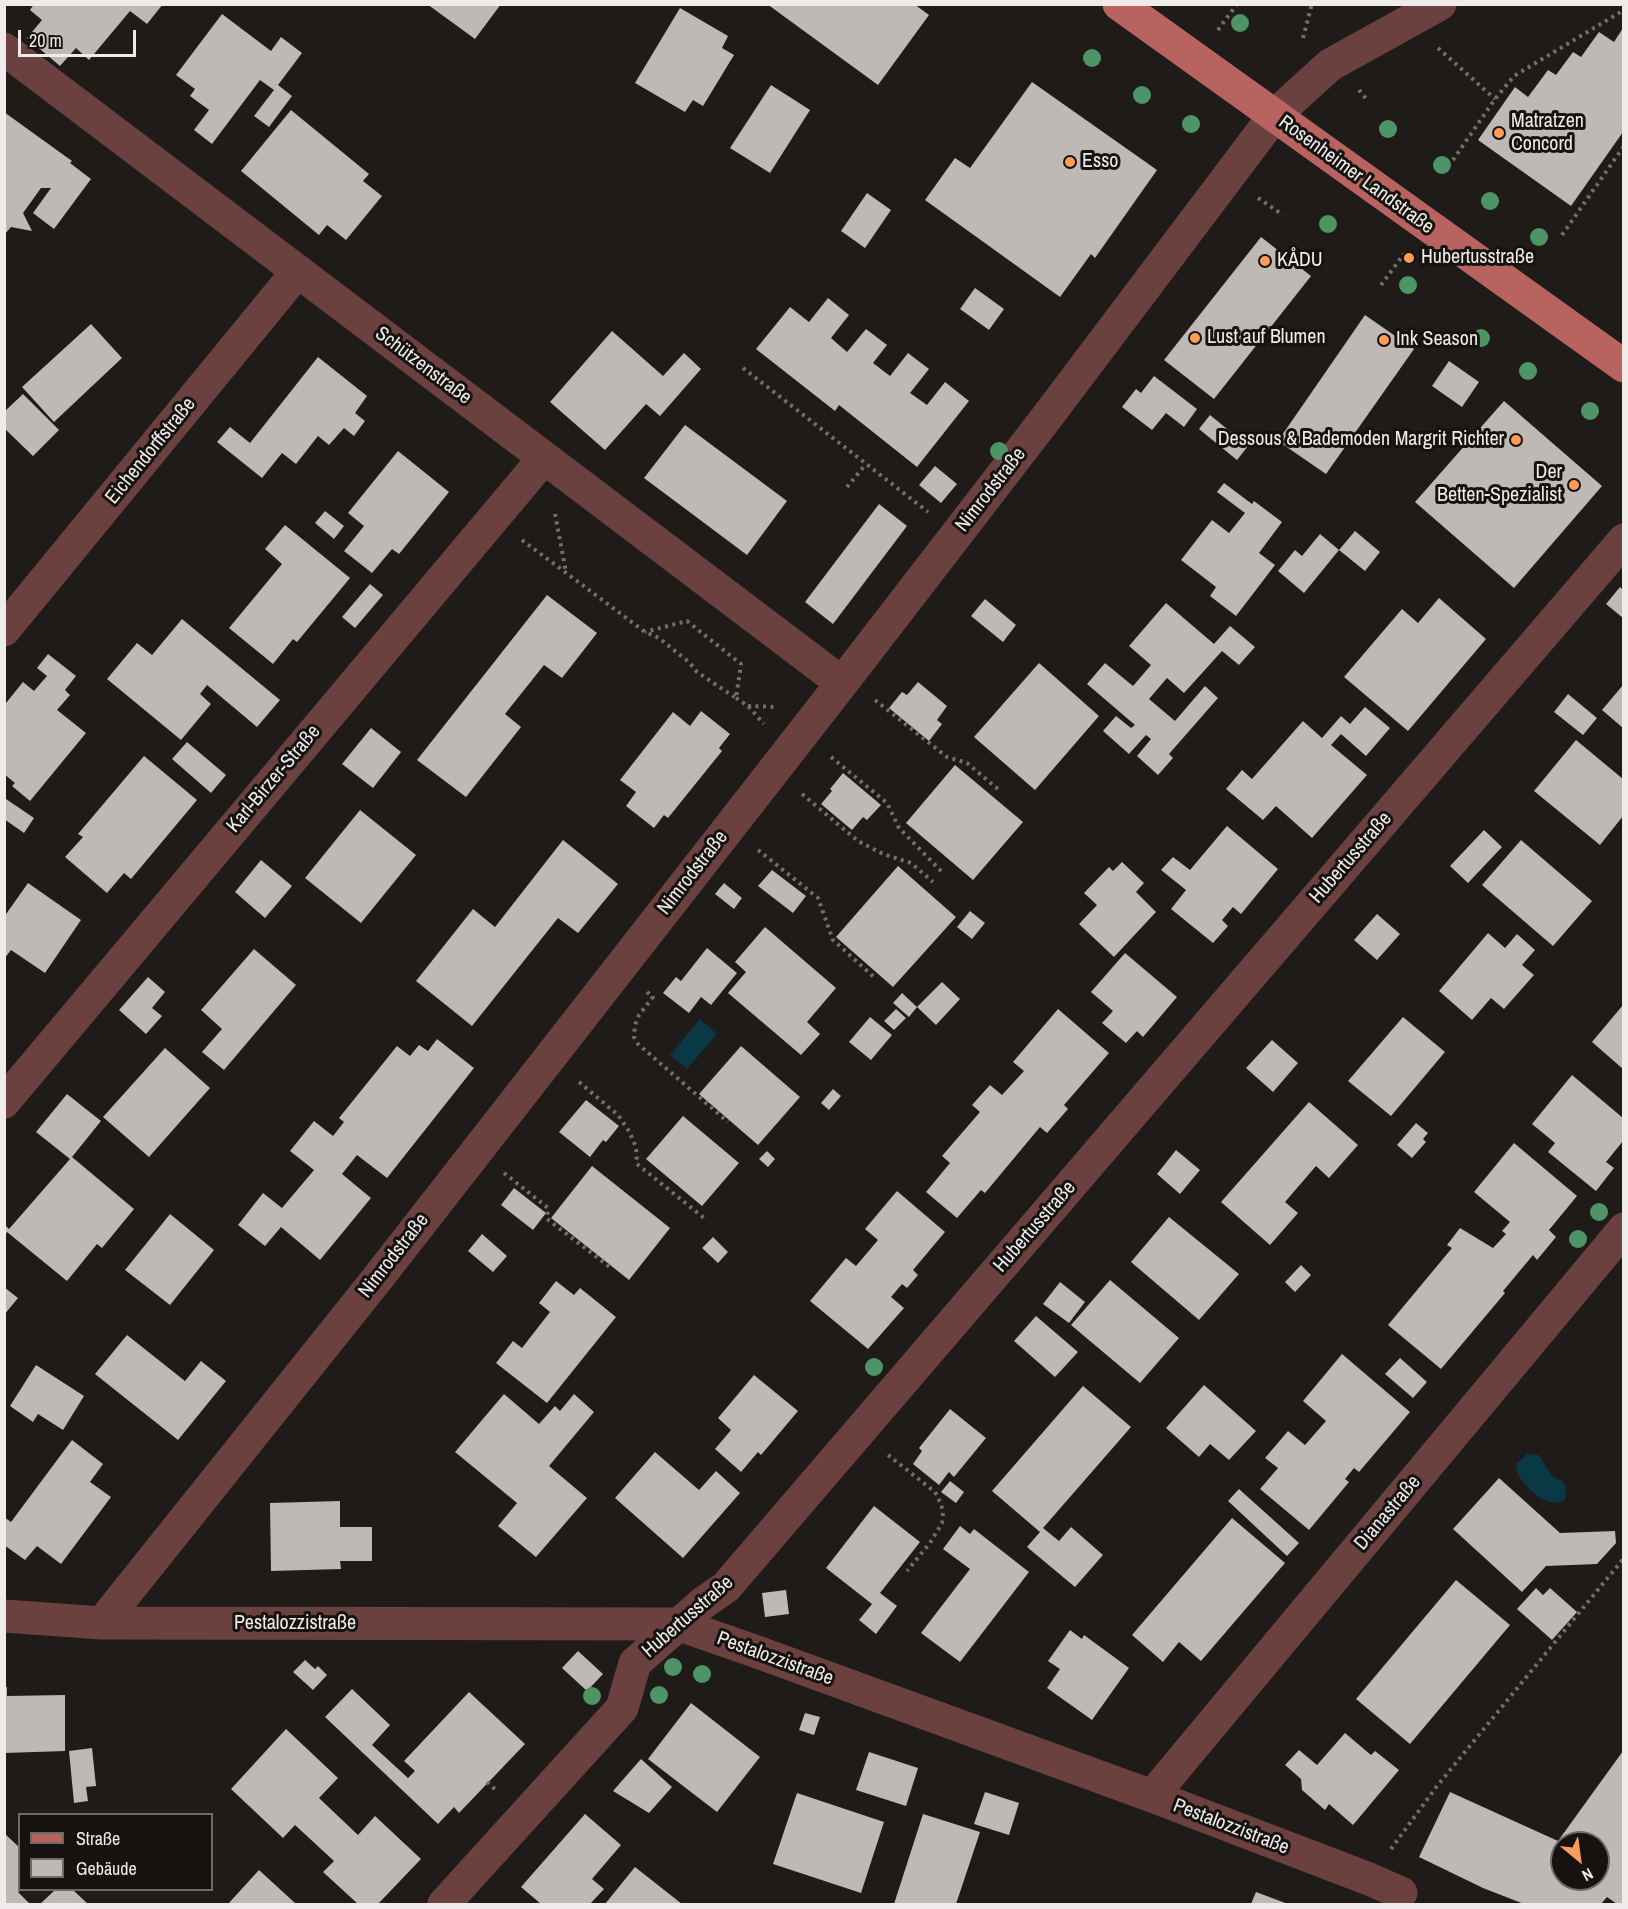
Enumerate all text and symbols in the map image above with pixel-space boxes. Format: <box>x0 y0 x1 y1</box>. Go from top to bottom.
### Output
scale bar <box>21 18 140 56</box>
text: 20 m <box>29 28 62 53</box>
place label: Matratzen Concord <box>1511 110 1584 157</box>
street label: Rosenheimer Landstraße <box>1274 111 1438 239</box>
marker: Matratzen Concord <box>1492 126 1506 140</box>
place label: Esso <box>1082 150 1118 174</box>
marker: Esso <box>1063 155 1077 169</box>
place label: Hubertusstraße <box>1421 246 1534 270</box>
place label: KÅDU <box>1277 249 1323 273</box>
marker: Hubertusstraße <box>1402 251 1416 265</box>
marker: KÅDU <box>1258 254 1272 268</box>
street label: Schützenstraße <box>370 322 476 410</box>
place label: Lust auf Blumen <box>1207 326 1326 350</box>
place label: Ink Season <box>1396 328 1478 352</box>
marker: Lust auf Blumen <box>1188 331 1202 345</box>
marker: Ink Season <box>1377 333 1391 347</box>
street label: Eichendorffstraße <box>101 393 201 509</box>
place label: Dessous & Bademoden Margrit Richter <box>1218 428 1504 452</box>
marker: Dessous & Bademoden Margrit Richter <box>1509 433 1523 447</box>
street label: Nimrodstraße <box>951 443 1031 537</box>
place label: Der Betten-Spezialist <box>1437 461 1562 508</box>
marker: Der Betten-Spezialist <box>1567 478 1581 492</box>
street label: Karl-Birzer-Straße <box>222 720 326 838</box>
street label: Hubertusstraße <box>1305 807 1397 909</box>
street label: Nimrodstraße <box>653 826 733 920</box>
street label: Hubertusstraße <box>989 1176 1081 1278</box>
street label: Nimrodstraße <box>354 1209 434 1303</box>
street label: Dianastraße <box>1350 1471 1426 1555</box>
street label: Hubertusstraße <box>637 1571 739 1663</box>
street label: Pestalozzistraße <box>234 1612 356 1636</box>
street label: Pestalozzistraße <box>714 1627 836 1691</box>
street label: Pestalozzistraße <box>1170 1794 1292 1860</box>
legend <box>18 1813 213 1891</box>
text: Straße <box>76 1826 120 1851</box>
north arrow <box>1550 1831 1610 1891</box>
text: Gebäude <box>76 1856 137 1881</box>
text: N <box>1578 1863 1597 1887</box>

